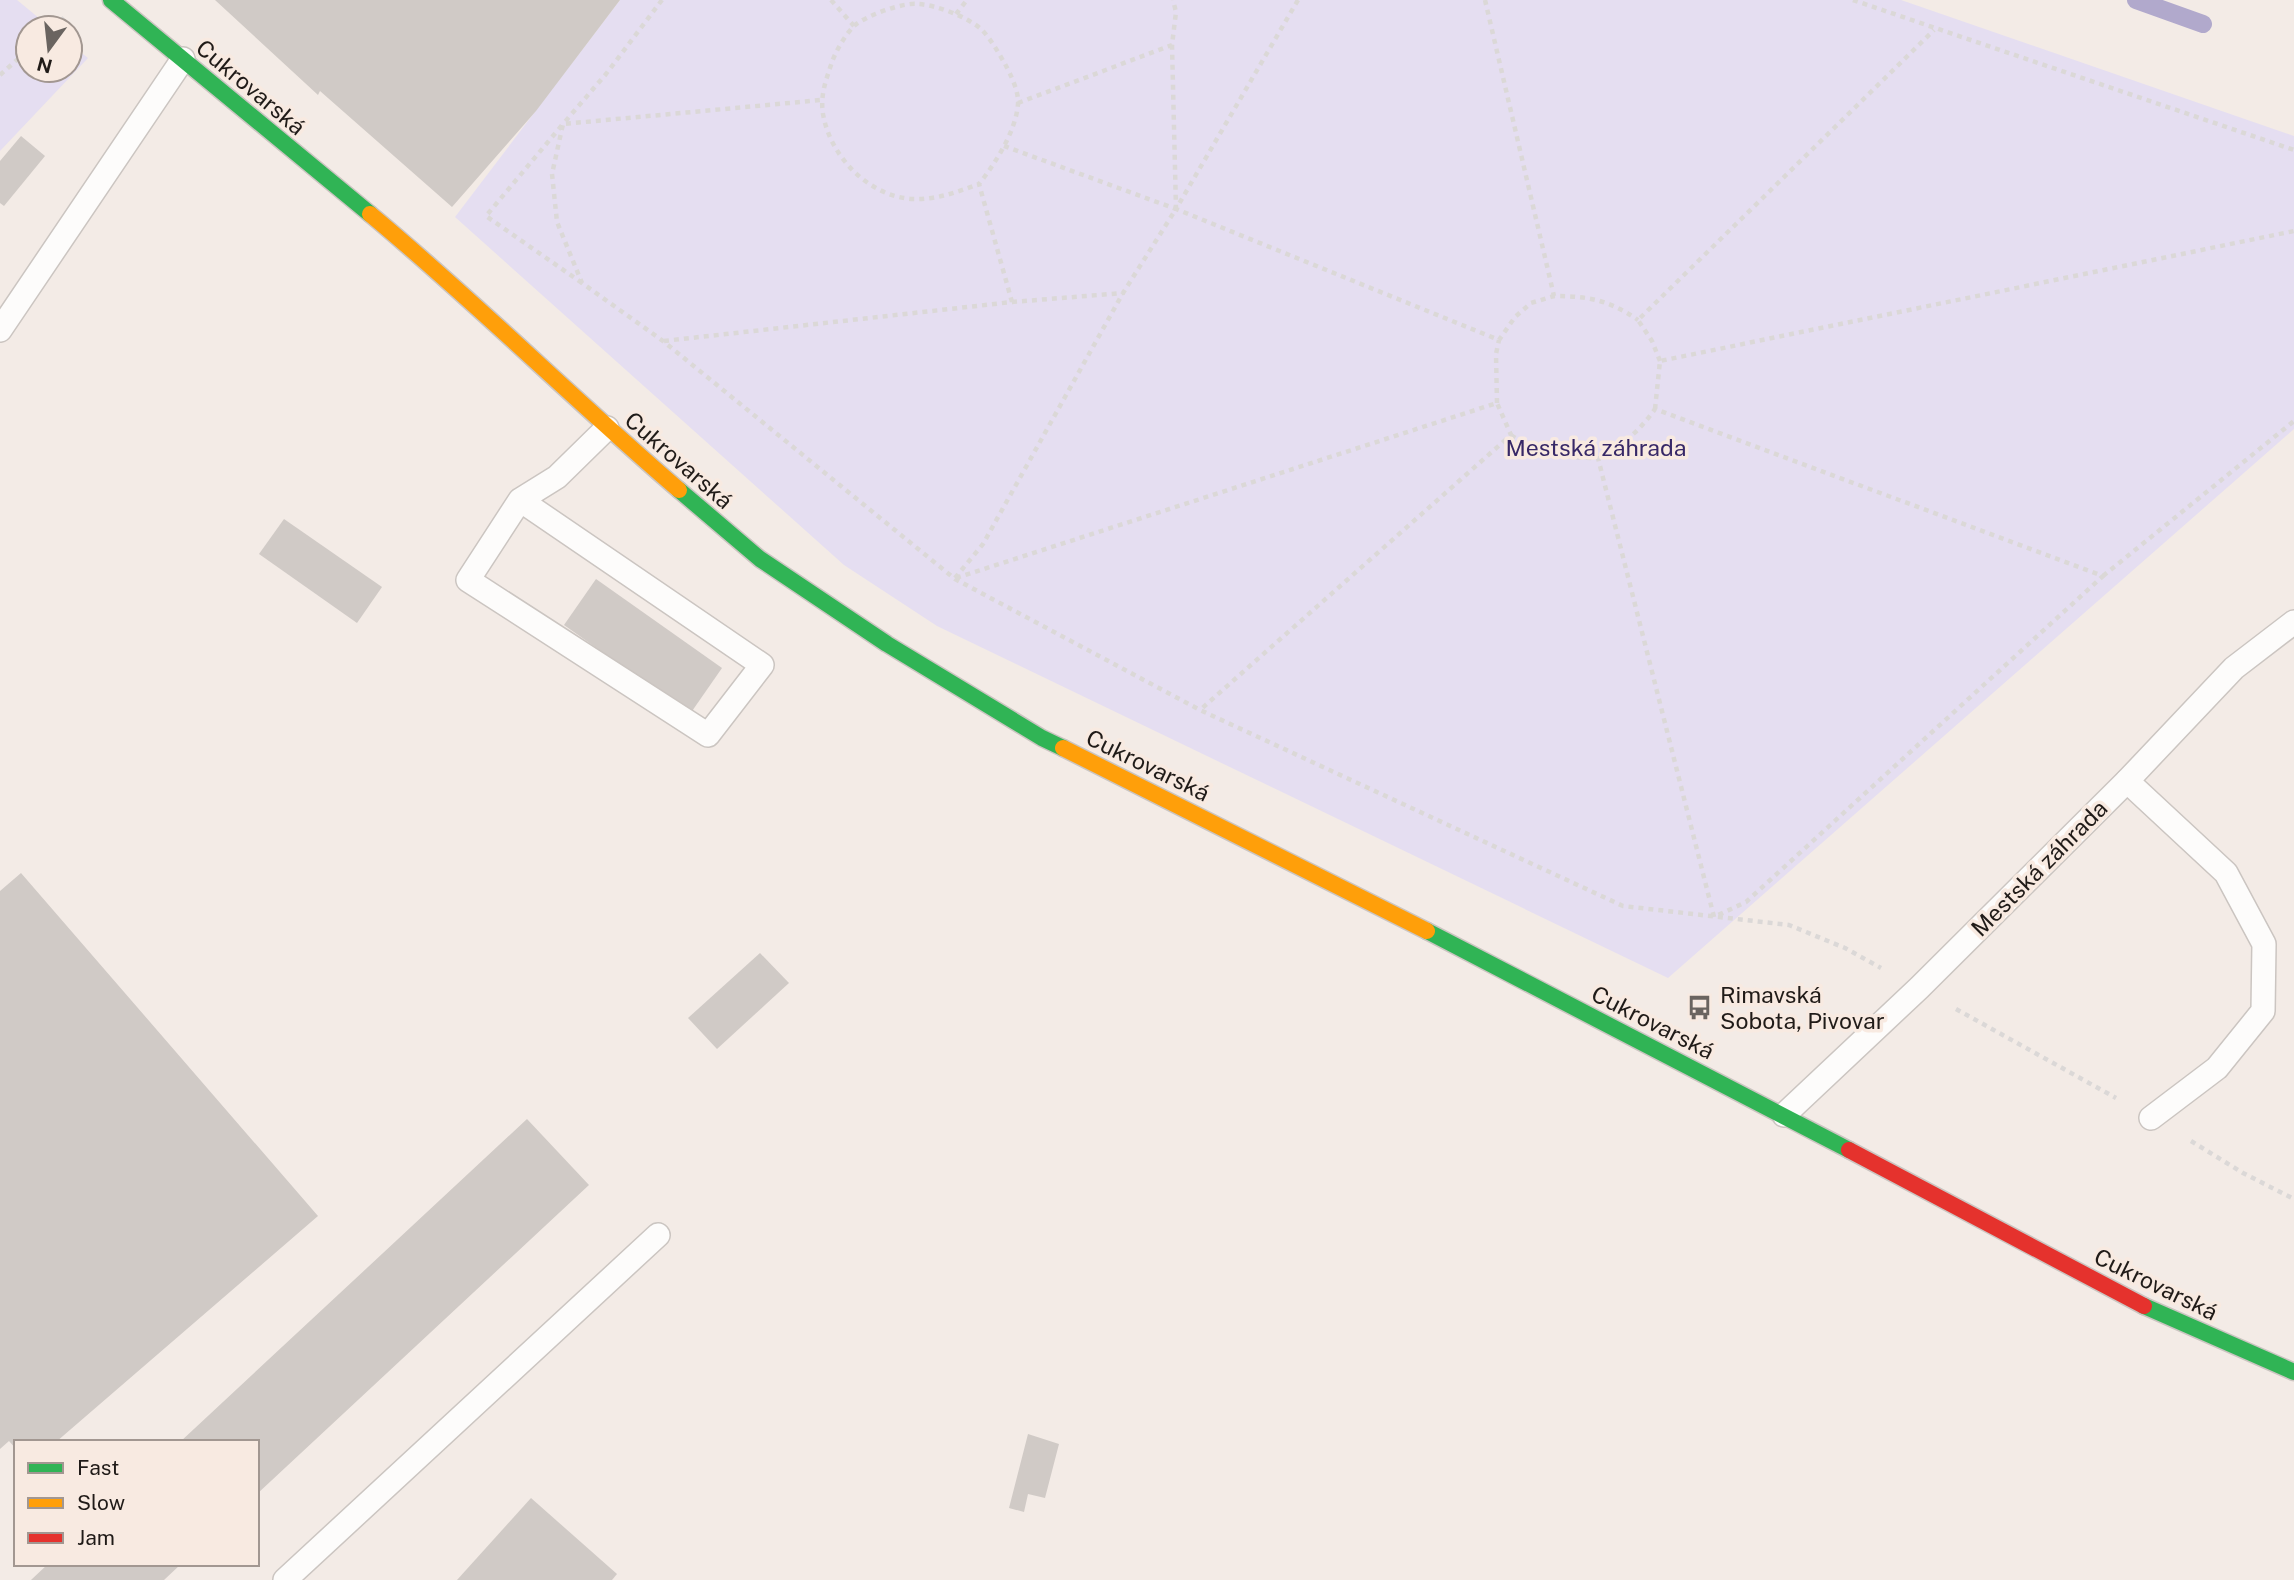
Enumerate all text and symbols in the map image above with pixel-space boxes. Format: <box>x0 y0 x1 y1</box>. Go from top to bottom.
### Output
north arrow <box>14 14 84 84</box>
street label: Cukrovarská <box>191 34 311 140</box>
text: N <box>35 53 55 78</box>
street label: Cukrovarská <box>620 406 738 514</box>
park label: Mestská záhrada <box>1506 434 1686 461</box>
street label: Cukrovarská <box>1082 724 1214 806</box>
street label: Mestská záhrada <box>1965 794 2113 942</box>
street label: Cukrovarská <box>1587 980 1719 1064</box>
place label: Rimavská Sobota, Pivovar <box>1720 981 1885 1034</box>
bus stop icon: Rimavská Sobota, Pivovar <box>1686 993 1714 1021</box>
street label: Cukrovarská <box>2090 1243 2222 1325</box>
legend <box>14 1440 259 1566</box>
text: Fast <box>77 1455 119 1480</box>
text: Slow <box>77 1490 125 1515</box>
text: Jam <box>77 1525 115 1550</box>

